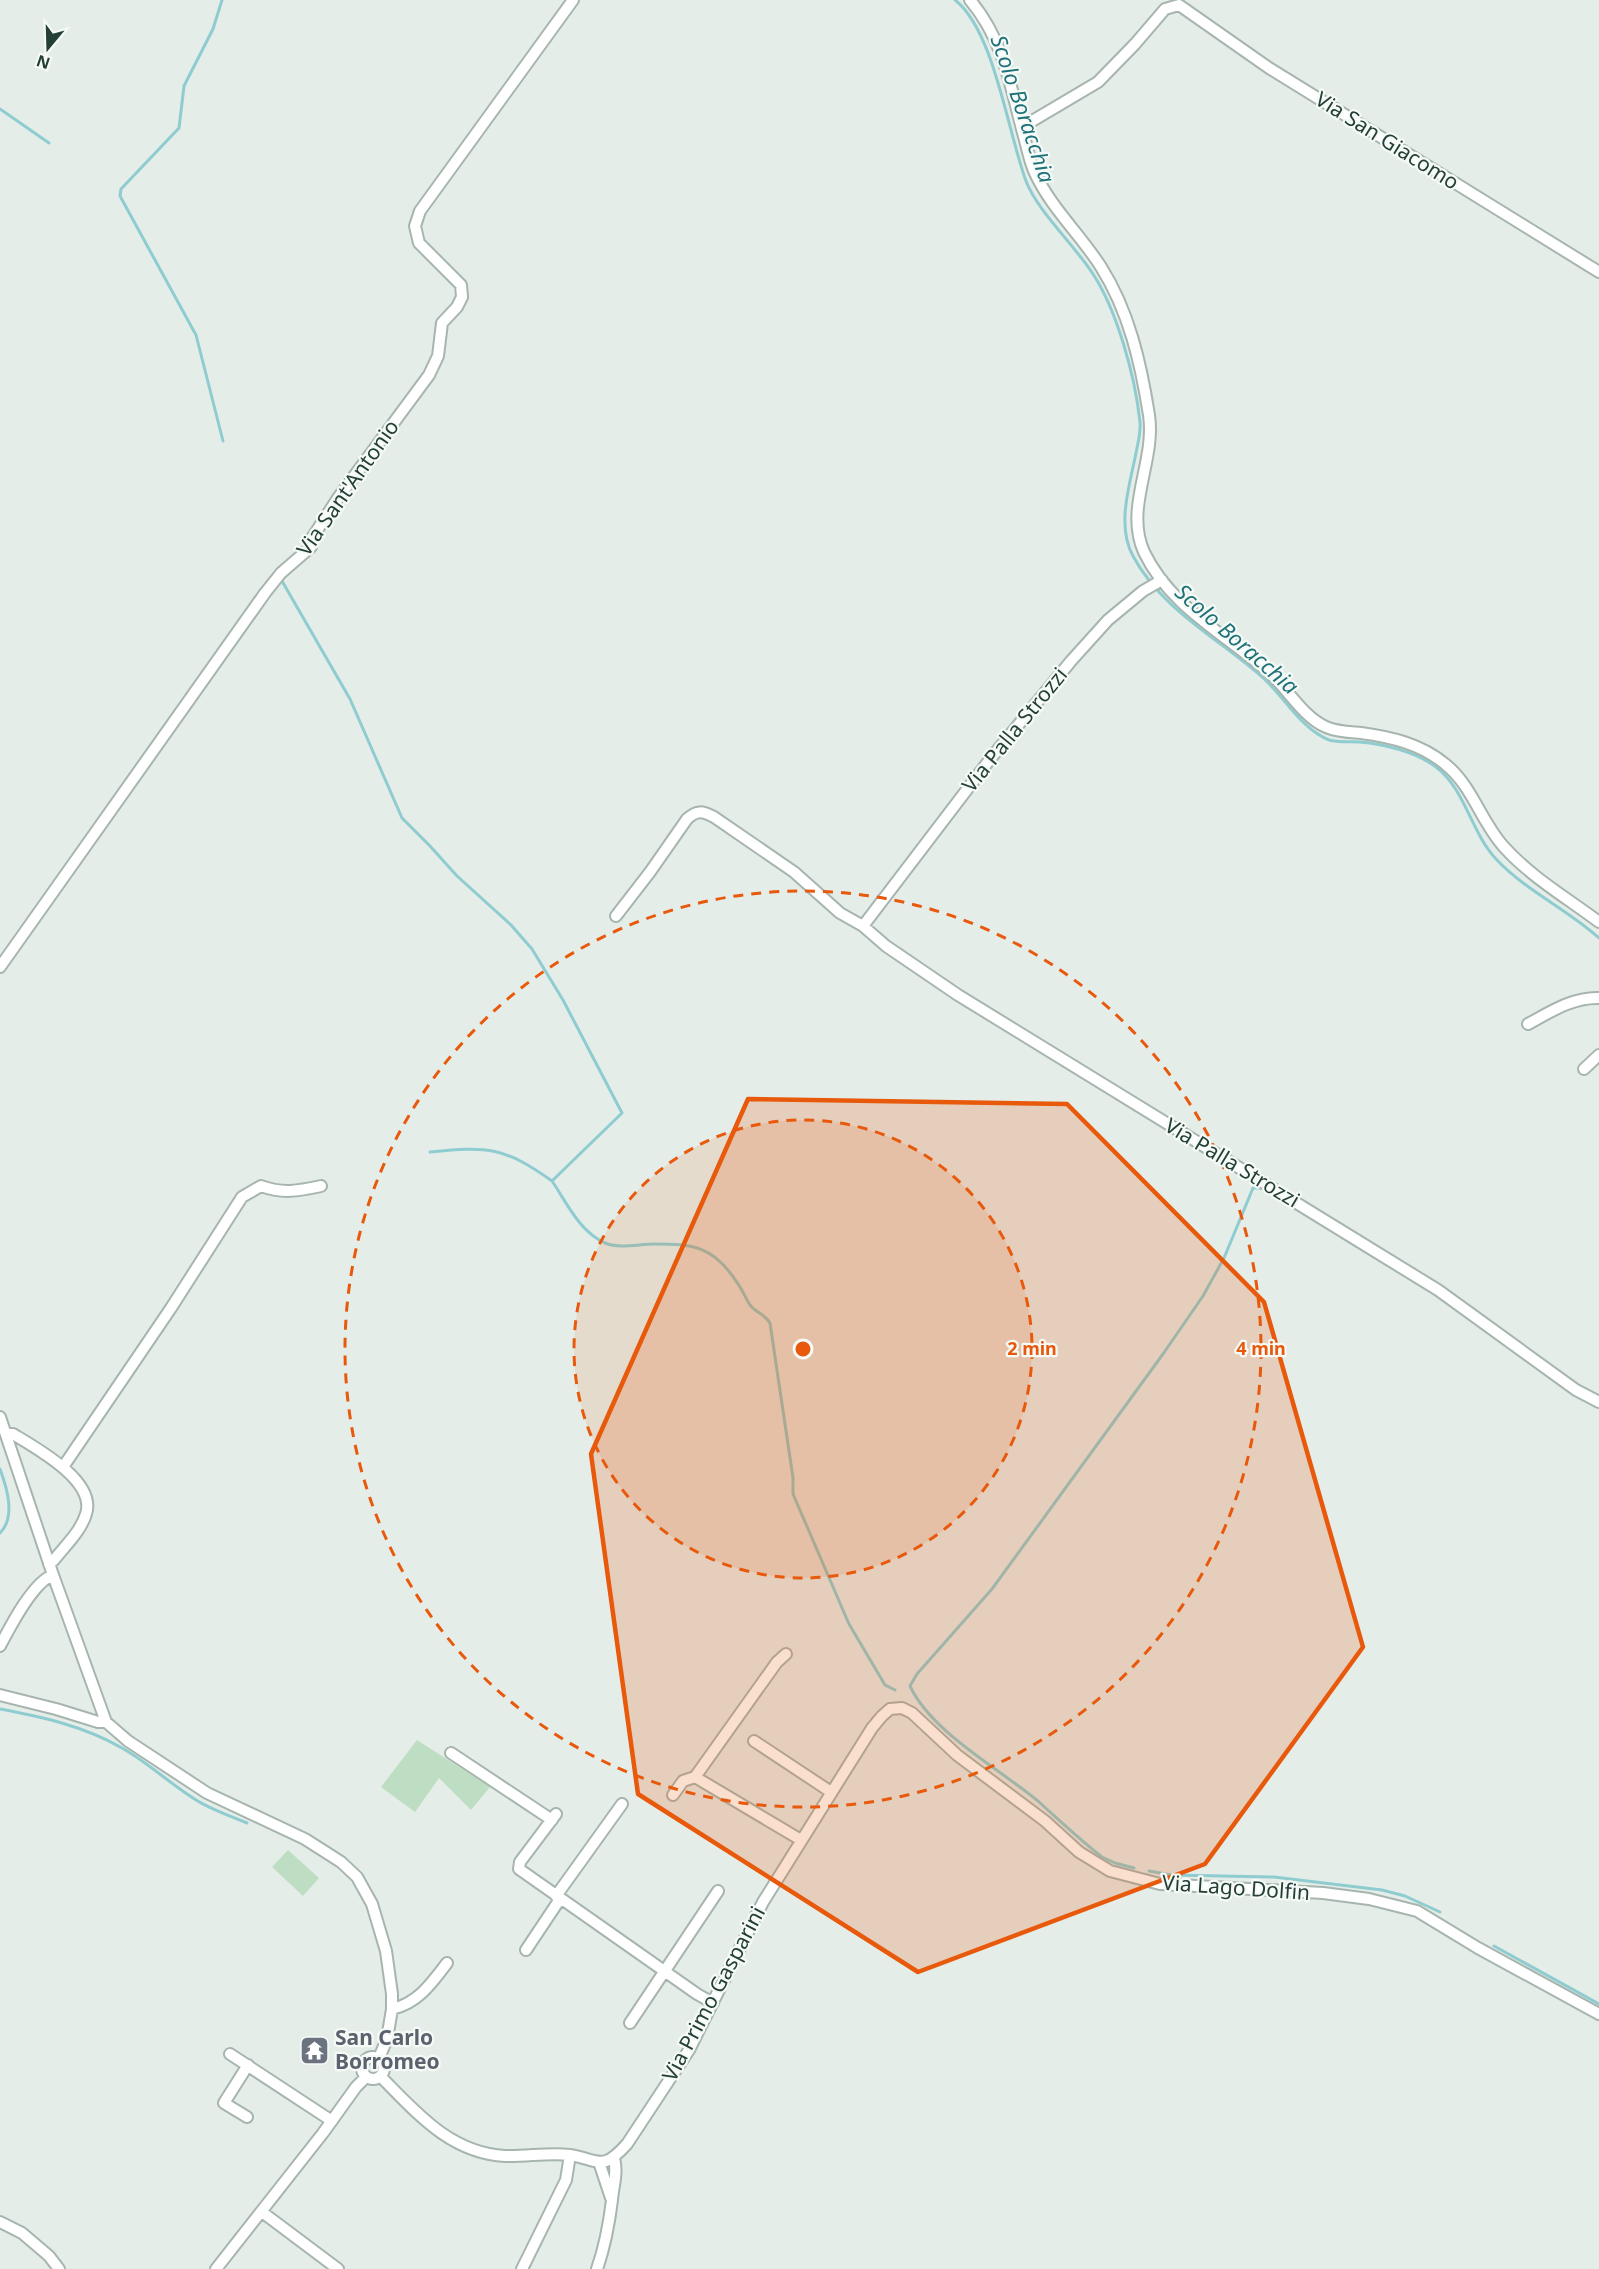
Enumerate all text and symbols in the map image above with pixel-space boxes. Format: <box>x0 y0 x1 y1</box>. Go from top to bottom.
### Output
north arrow <box>18 18 78 78</box>
water label: Scolo Boracchia <box>985 31 1063 187</box>
text: N <box>33 50 53 75</box>
street label: Via San Giacomo <box>1310 85 1465 196</box>
street label: Via Sant'Antonio <box>290 414 405 561</box>
water label: Scolo Boracchia <box>1170 576 1306 701</box>
street label: Via Palla Strozzi <box>955 661 1073 798</box>
street label: Via Palla Strozzi <box>1160 1111 1305 1214</box>
text: 2 min <box>1007 1336 1057 1360</box>
text: 4 min <box>1236 1336 1286 1360</box>
centre of rings <box>793 1339 813 1359</box>
street label: Via Lago Dolfin <box>1161 1868 1311 1906</box>
street label: Via Primo Gasparini <box>655 1901 771 2086</box>
place label: San Carlo Borromeo <box>335 2023 440 2075</box>
temple icon: San Carlo Borromeo <box>298 2034 330 2066</box>

